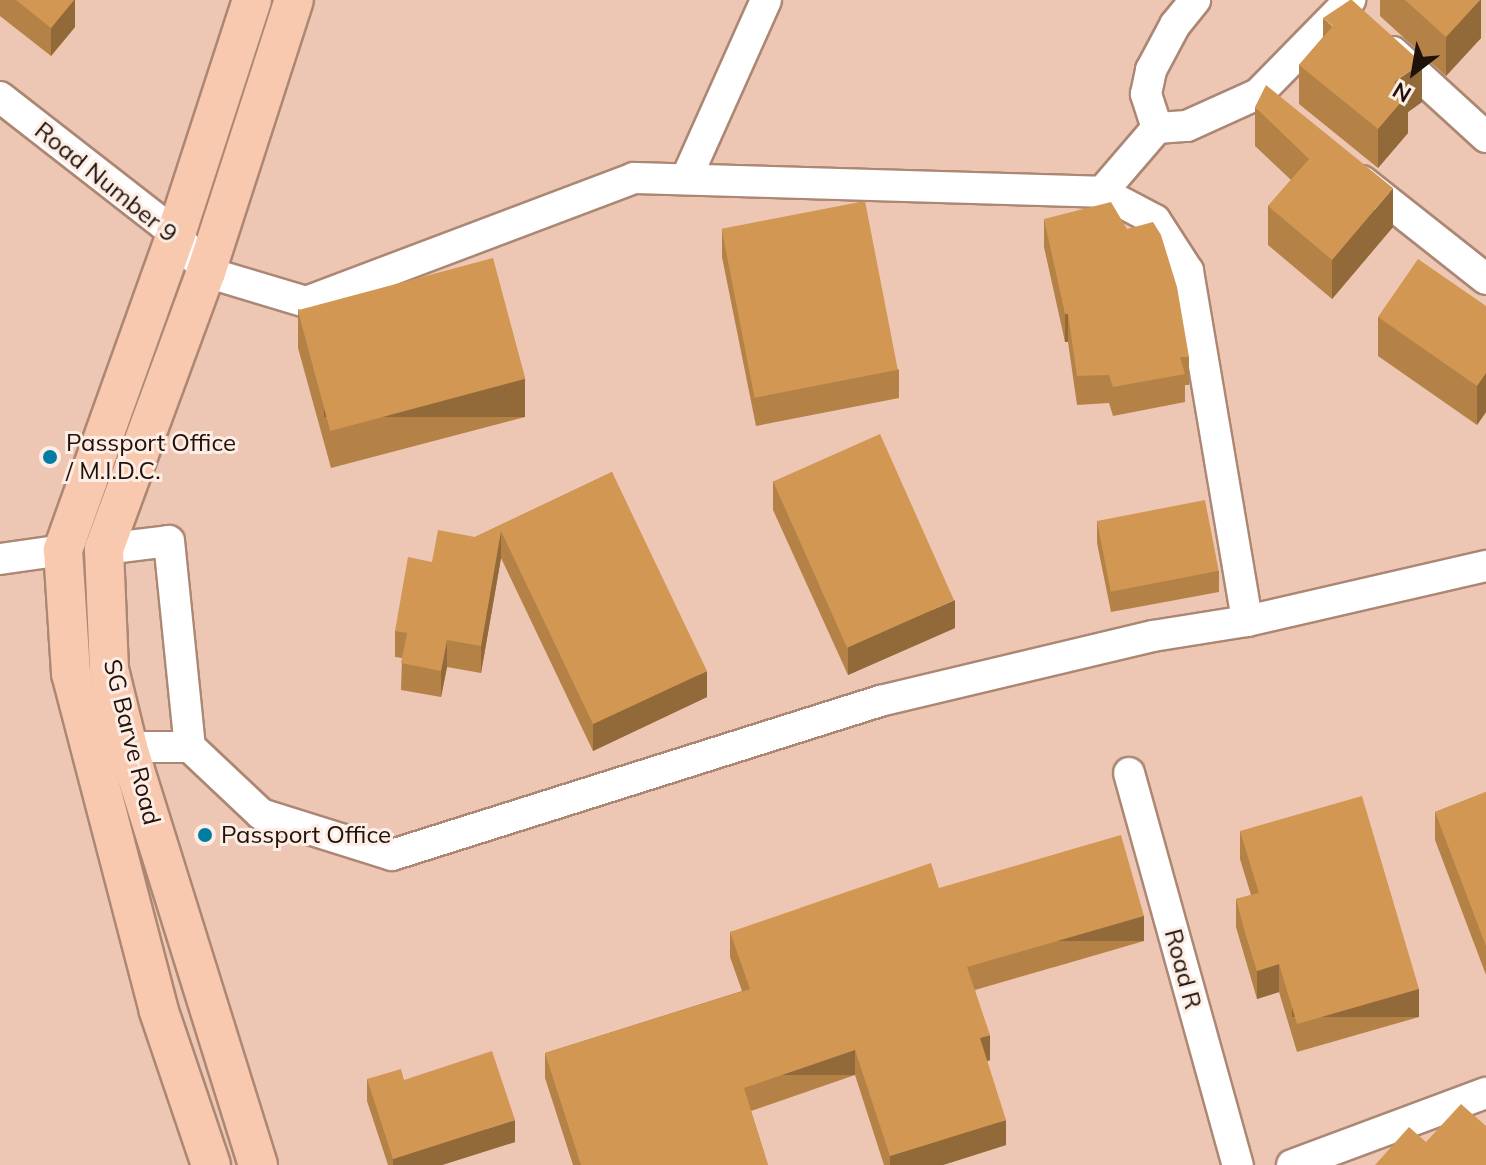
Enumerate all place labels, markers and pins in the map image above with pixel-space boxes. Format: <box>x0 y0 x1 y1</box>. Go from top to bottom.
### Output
place label: Passport Office / M.I.D.C. <box>66 429 236 485</box>
marker: Passport Office / M.I.D.C. <box>41 448 59 466</box>
place label: Passport Office <box>221 821 391 849</box>
marker: Passport Office <box>196 826 214 844</box>

